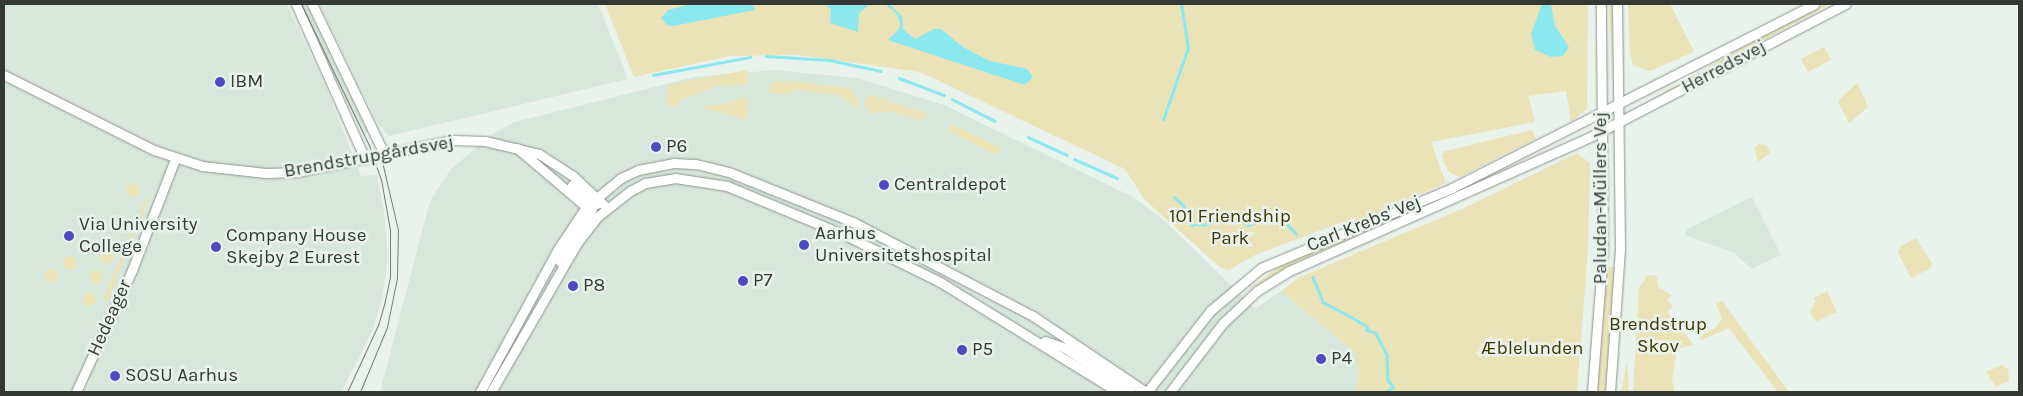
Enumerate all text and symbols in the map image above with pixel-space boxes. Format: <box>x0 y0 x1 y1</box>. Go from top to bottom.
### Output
street label: Herredsvej <box>1678 35 1770 99</box>
place label: IBM <box>230 71 263 93</box>
marker: IBM <box>214 76 226 88</box>
street label: Paludan-Müllers Vej <box>1590 112 1612 284</box>
street label: Brendstrupgårdsvej <box>282 131 456 183</box>
place label: P6 <box>666 136 687 158</box>
marker: P6 <box>650 141 662 153</box>
place label: Centraldepot <box>894 174 1006 196</box>
marker: Centraldepot <box>878 179 890 191</box>
street label: Carl Krebs' Vej <box>1304 191 1424 257</box>
park label: 101 Friendship Park <box>1169 206 1291 250</box>
place label: Via University College <box>79 214 198 258</box>
place label: Aarhus Universitetshospital <box>815 223 992 267</box>
place label: Company House Skejby 2 Eurest <box>226 225 367 269</box>
marker: Via University College <box>63 230 75 242</box>
marker: Aarhus Universitetshospital <box>797 238 811 252</box>
marker: Company House Skejby 2 Eurest <box>210 241 222 253</box>
place label: P7 <box>753 270 772 292</box>
place label: P8 <box>583 275 605 297</box>
marker: P7 <box>737 275 749 287</box>
street label: Hedeager <box>83 276 137 360</box>
marker: P8 <box>567 280 579 292</box>
park label: Brendstrup Skov <box>1609 314 1707 358</box>
park label: Æblelunden <box>1480 338 1584 360</box>
place label: P5 <box>972 339 993 361</box>
marker: P5 <box>956 344 968 356</box>
place label: P4 <box>1331 348 1352 370</box>
marker: P4 <box>1315 353 1327 365</box>
place label: SOSU Aarhus <box>125 365 238 387</box>
marker: SOSU Aarhus <box>109 370 121 382</box>

